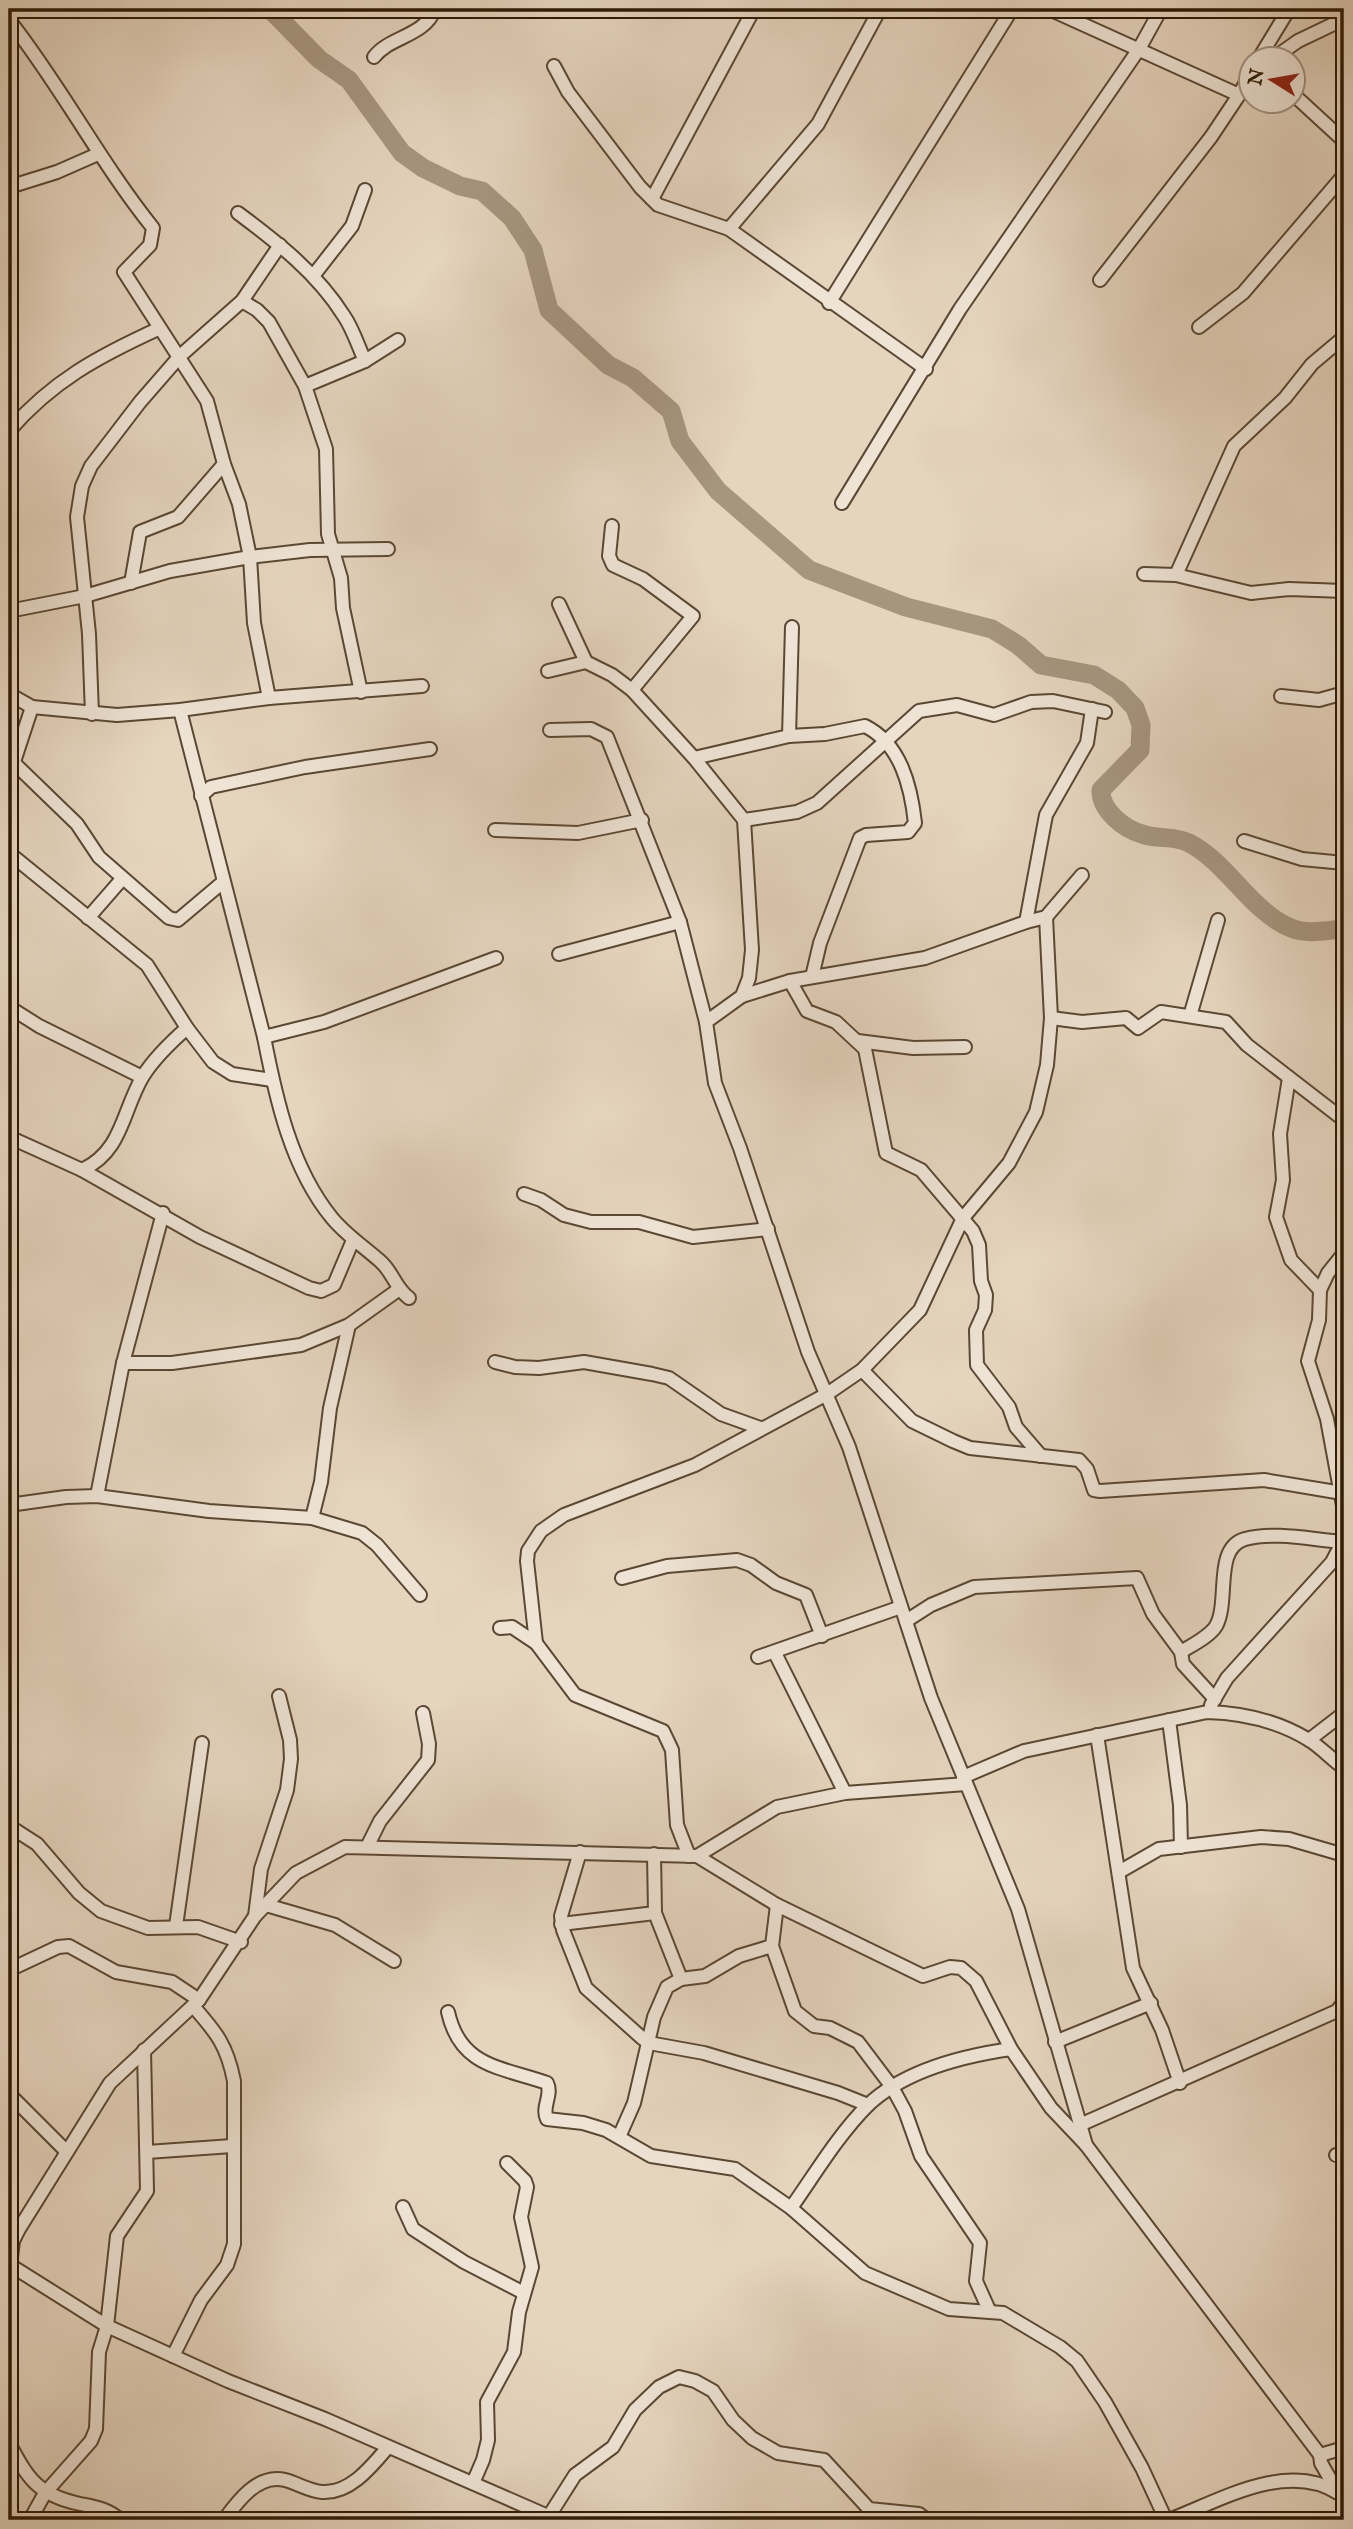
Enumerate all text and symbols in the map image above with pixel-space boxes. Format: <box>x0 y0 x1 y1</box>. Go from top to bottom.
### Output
north arrow <box>1238 46 1308 116</box>
text: N <box>1244 66 1271 88</box>

